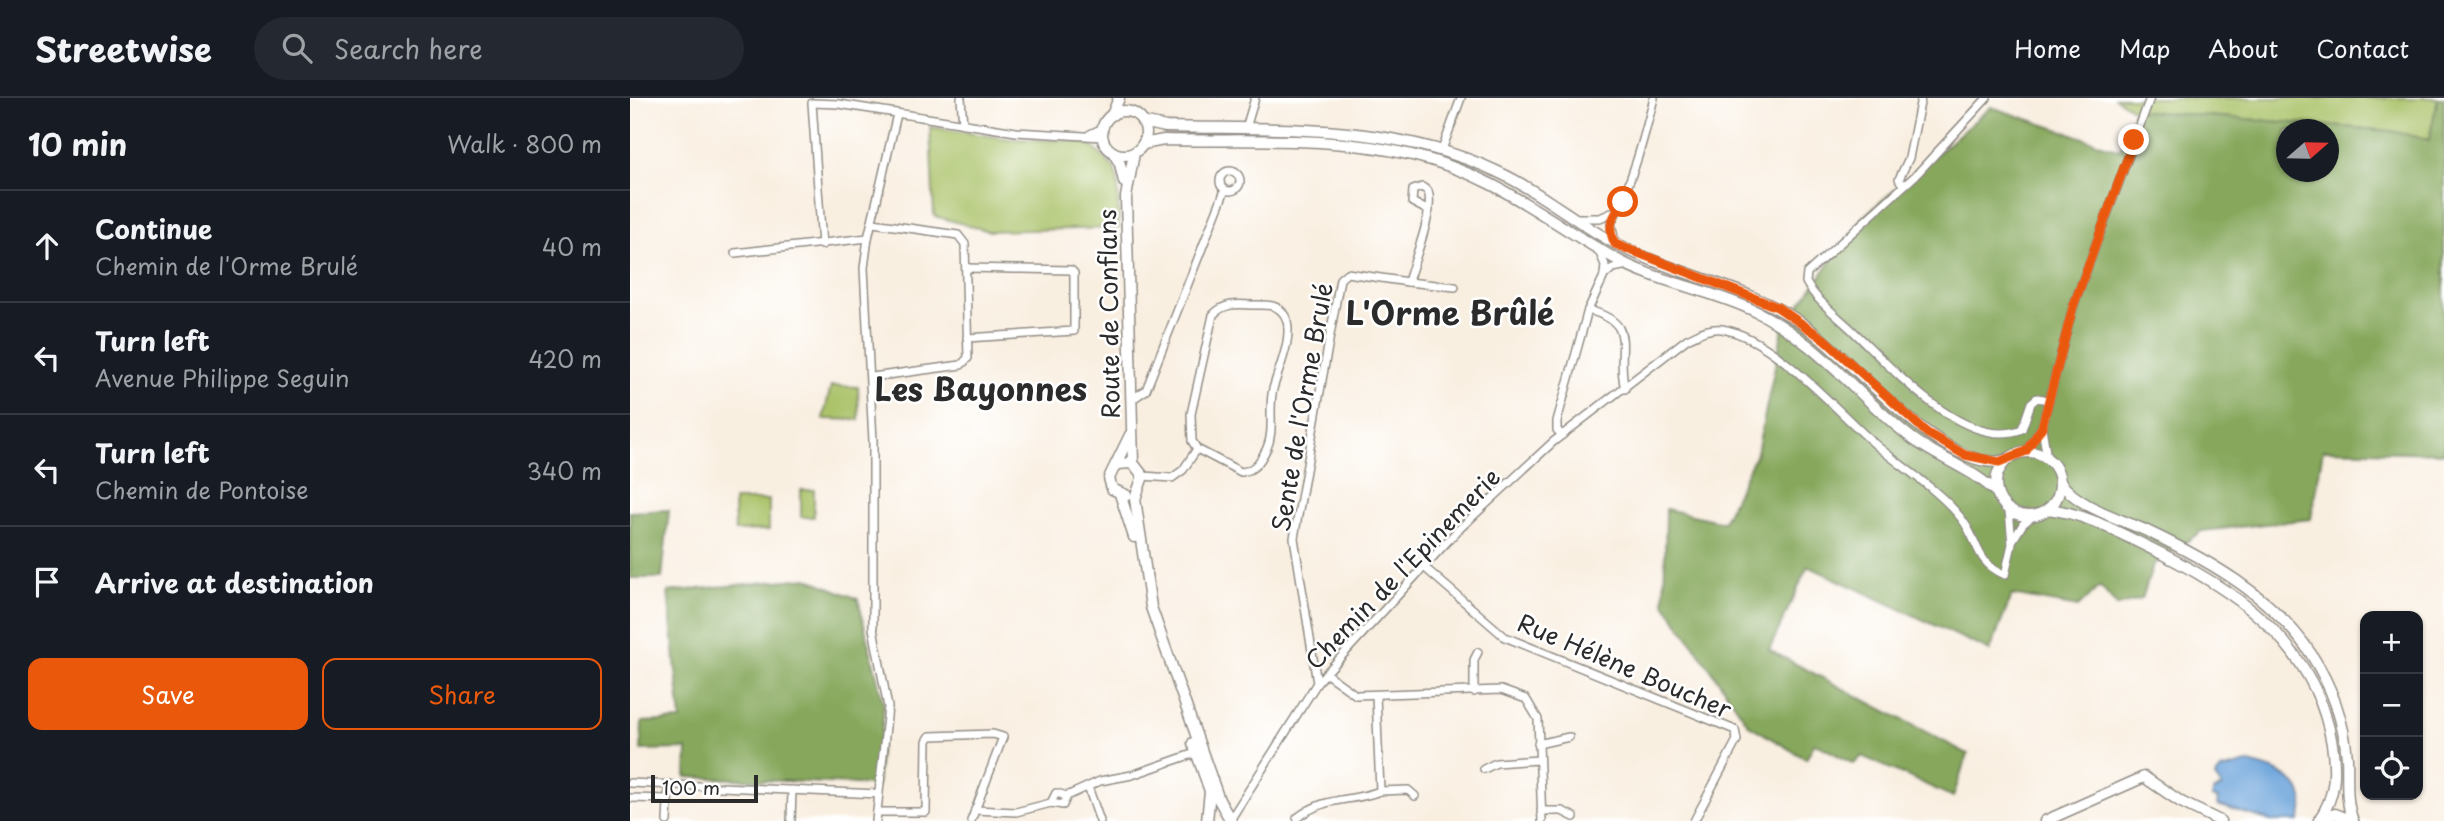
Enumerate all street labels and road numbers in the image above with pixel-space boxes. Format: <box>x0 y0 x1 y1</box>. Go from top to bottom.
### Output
street label: Route de Conflans <box>1088 209 1128 419</box>
street label: Sente de l'Orme Brulé <box>1261 280 1341 534</box>
street label: Chemin de l'Epinemerie <box>1296 459 1508 677</box>
street label: Rue Hélène Boucher <box>1512 604 1738 727</box>

